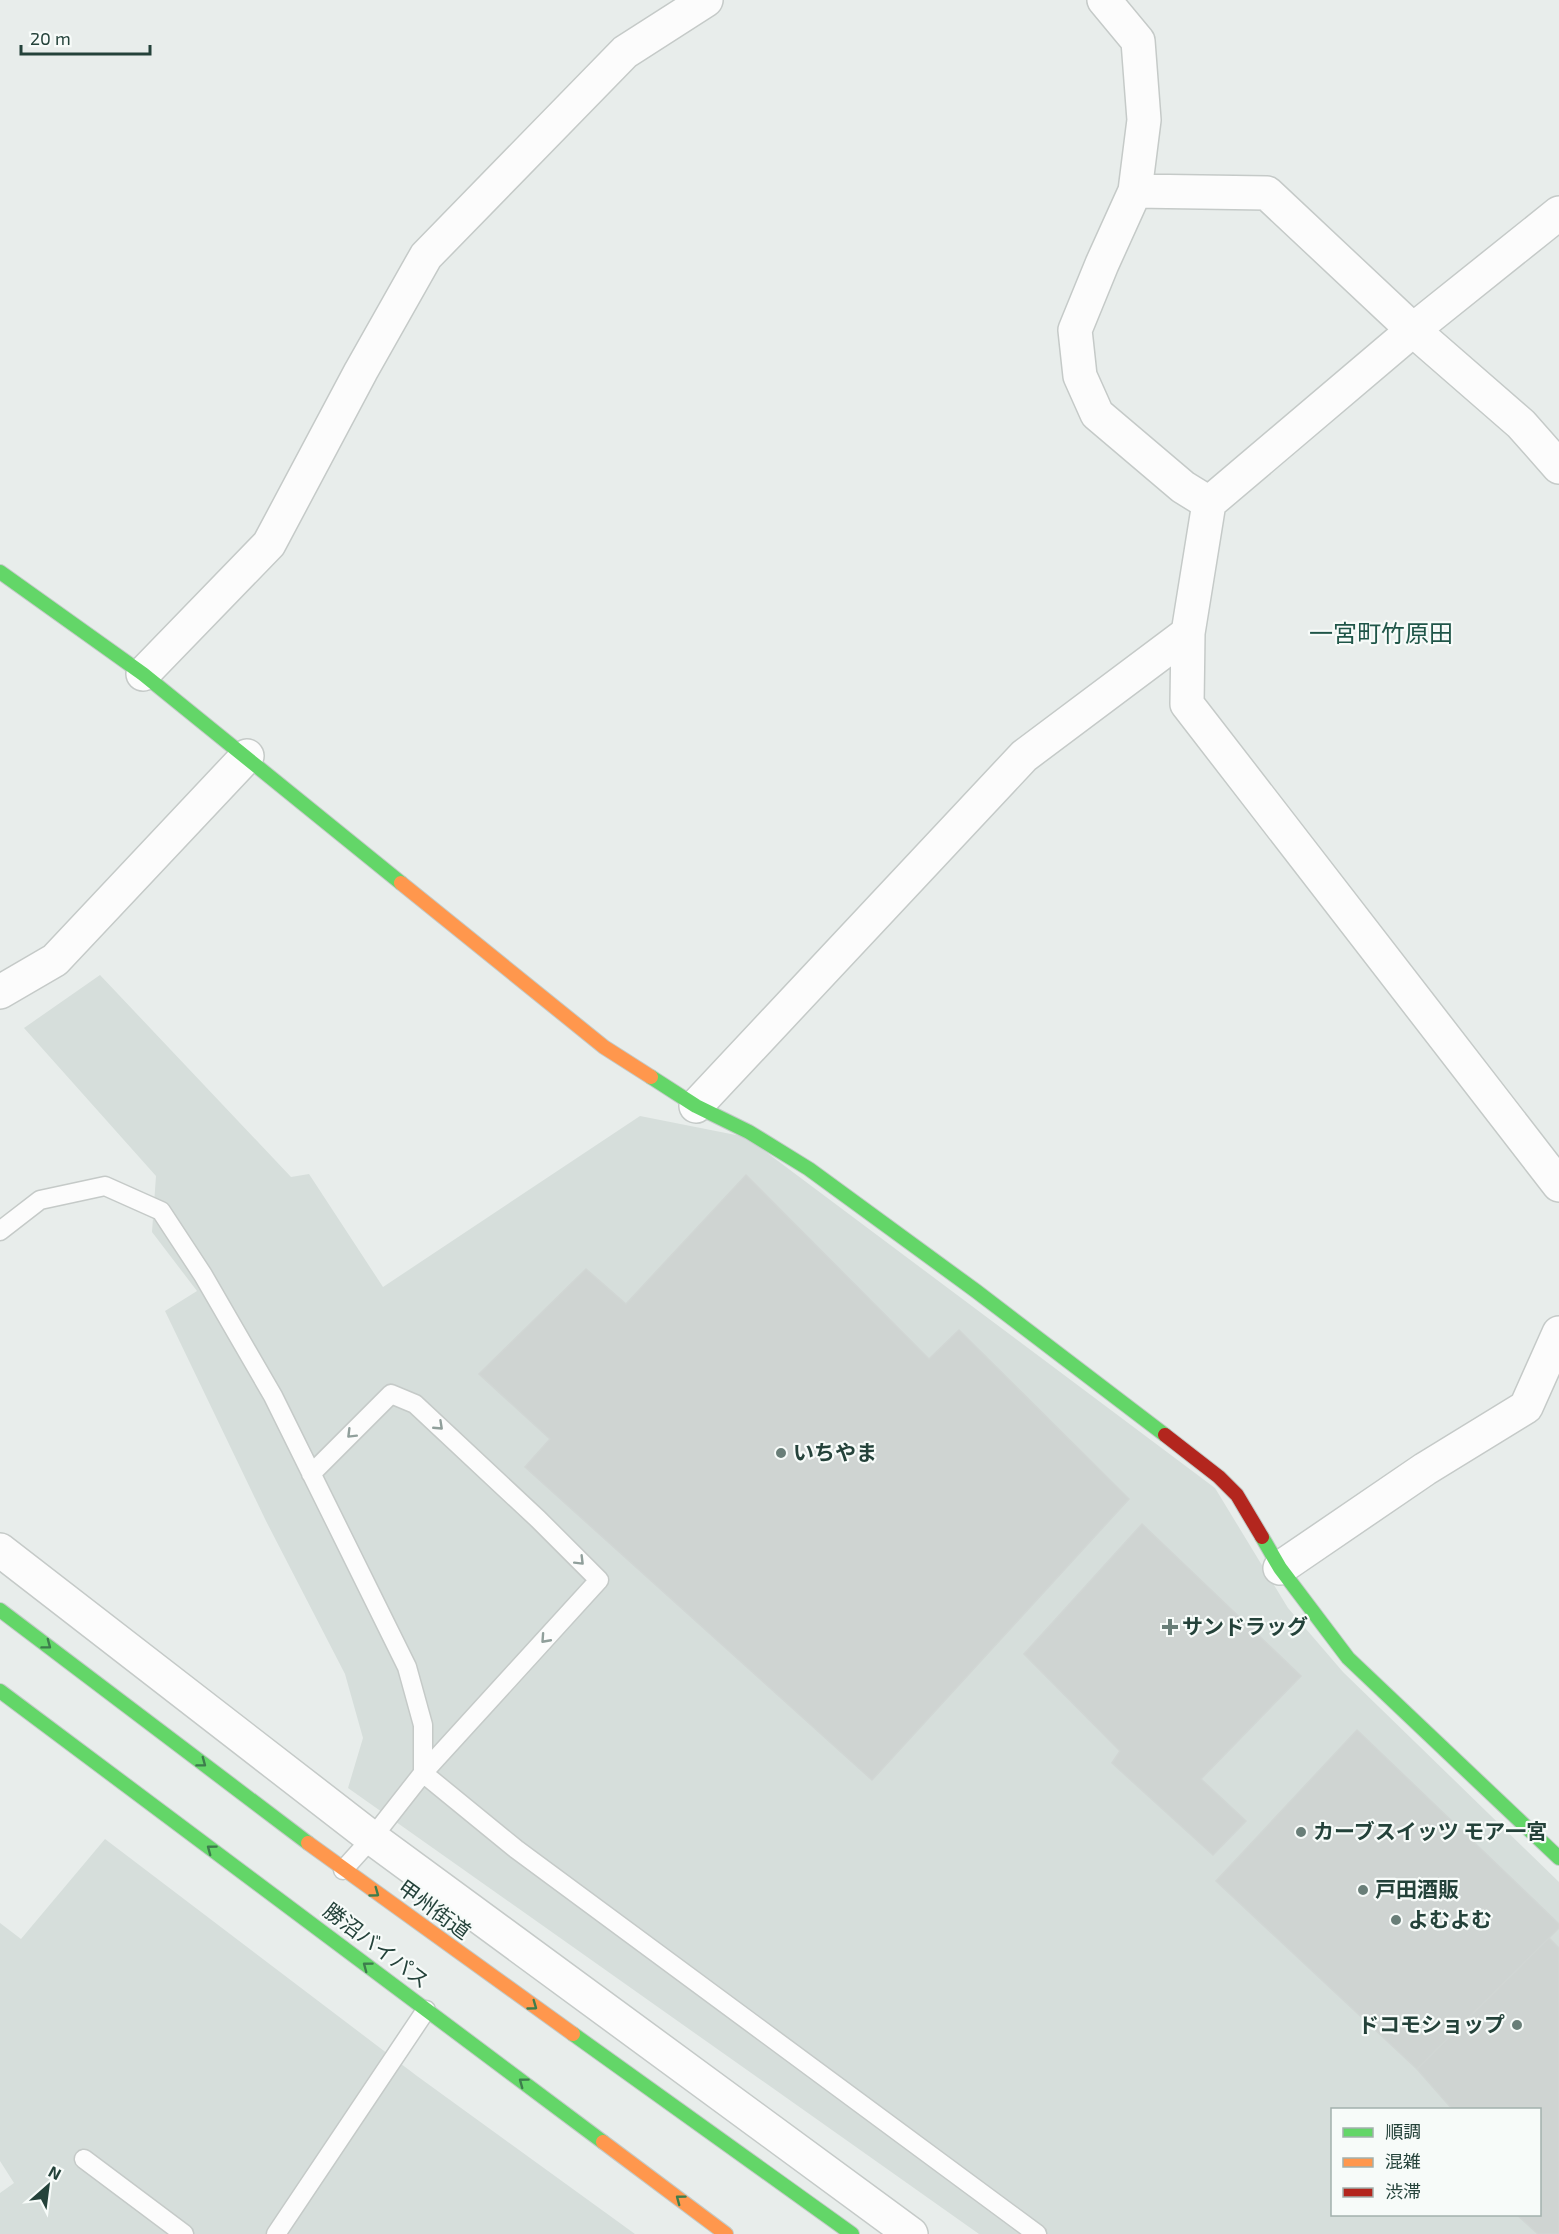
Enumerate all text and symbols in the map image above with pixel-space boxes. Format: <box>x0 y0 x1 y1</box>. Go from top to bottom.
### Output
scale bar <box>21 18 150 56</box>
text: 20 m <box>30 27 71 49</box>
district label: 一宮町竹原田 <box>1309 618 1453 647</box>
one-way arrow <box>433 1419 443 1430</box>
one-way arrow <box>348 1427 358 1438</box>
place label: いちやま <box>793 1439 877 1464</box>
marker: いちやま <box>774 1446 788 1460</box>
one-way arrow <box>572 1554 583 1565</box>
place label: サンドラッグ <box>1182 1613 1308 1638</box>
marker: サンドラッグ <box>1163 1620 1177 1634</box>
one-way arrow <box>541 1632 552 1643</box>
one-way arrow <box>40 1638 51 1649</box>
one-way arrow <box>195 1756 206 1767</box>
place label: カーブスイッツ モア一宮 <box>1313 1818 1547 1843</box>
marker: カーブスイッツ モア一宮 <box>1294 1825 1308 1839</box>
one-way arrow <box>207 1845 218 1856</box>
street label: 甲州街道 <box>394 1874 476 1944</box>
place label: 戸田酒販 <box>1375 1876 1459 1901</box>
marker: 戸田酒販 <box>1356 1883 1370 1897</box>
one-way arrow <box>368 1886 379 1897</box>
street label: 勝沼バイパス <box>319 1897 435 1993</box>
place label: よむよむ <box>1408 1906 1492 1931</box>
marker: よむよむ <box>1389 1913 1403 1927</box>
one-way arrow <box>363 1962 374 1973</box>
one-way arrow <box>527 1999 538 2010</box>
place label: ドコモショップ <box>1358 2011 1505 2036</box>
marker: ドコモショップ <box>1510 2018 1524 2032</box>
one-way arrow <box>519 2079 530 2090</box>
legend <box>1331 2108 1541 2216</box>
text: 順調 <box>1385 2120 1421 2142</box>
text: 混雑 <box>1385 2150 1421 2172</box>
north arrow <box>18 2156 78 2216</box>
text: N <box>46 2161 65 2183</box>
text: 渋滞 <box>1385 2180 1421 2202</box>
one-way arrow <box>675 2195 686 2206</box>

